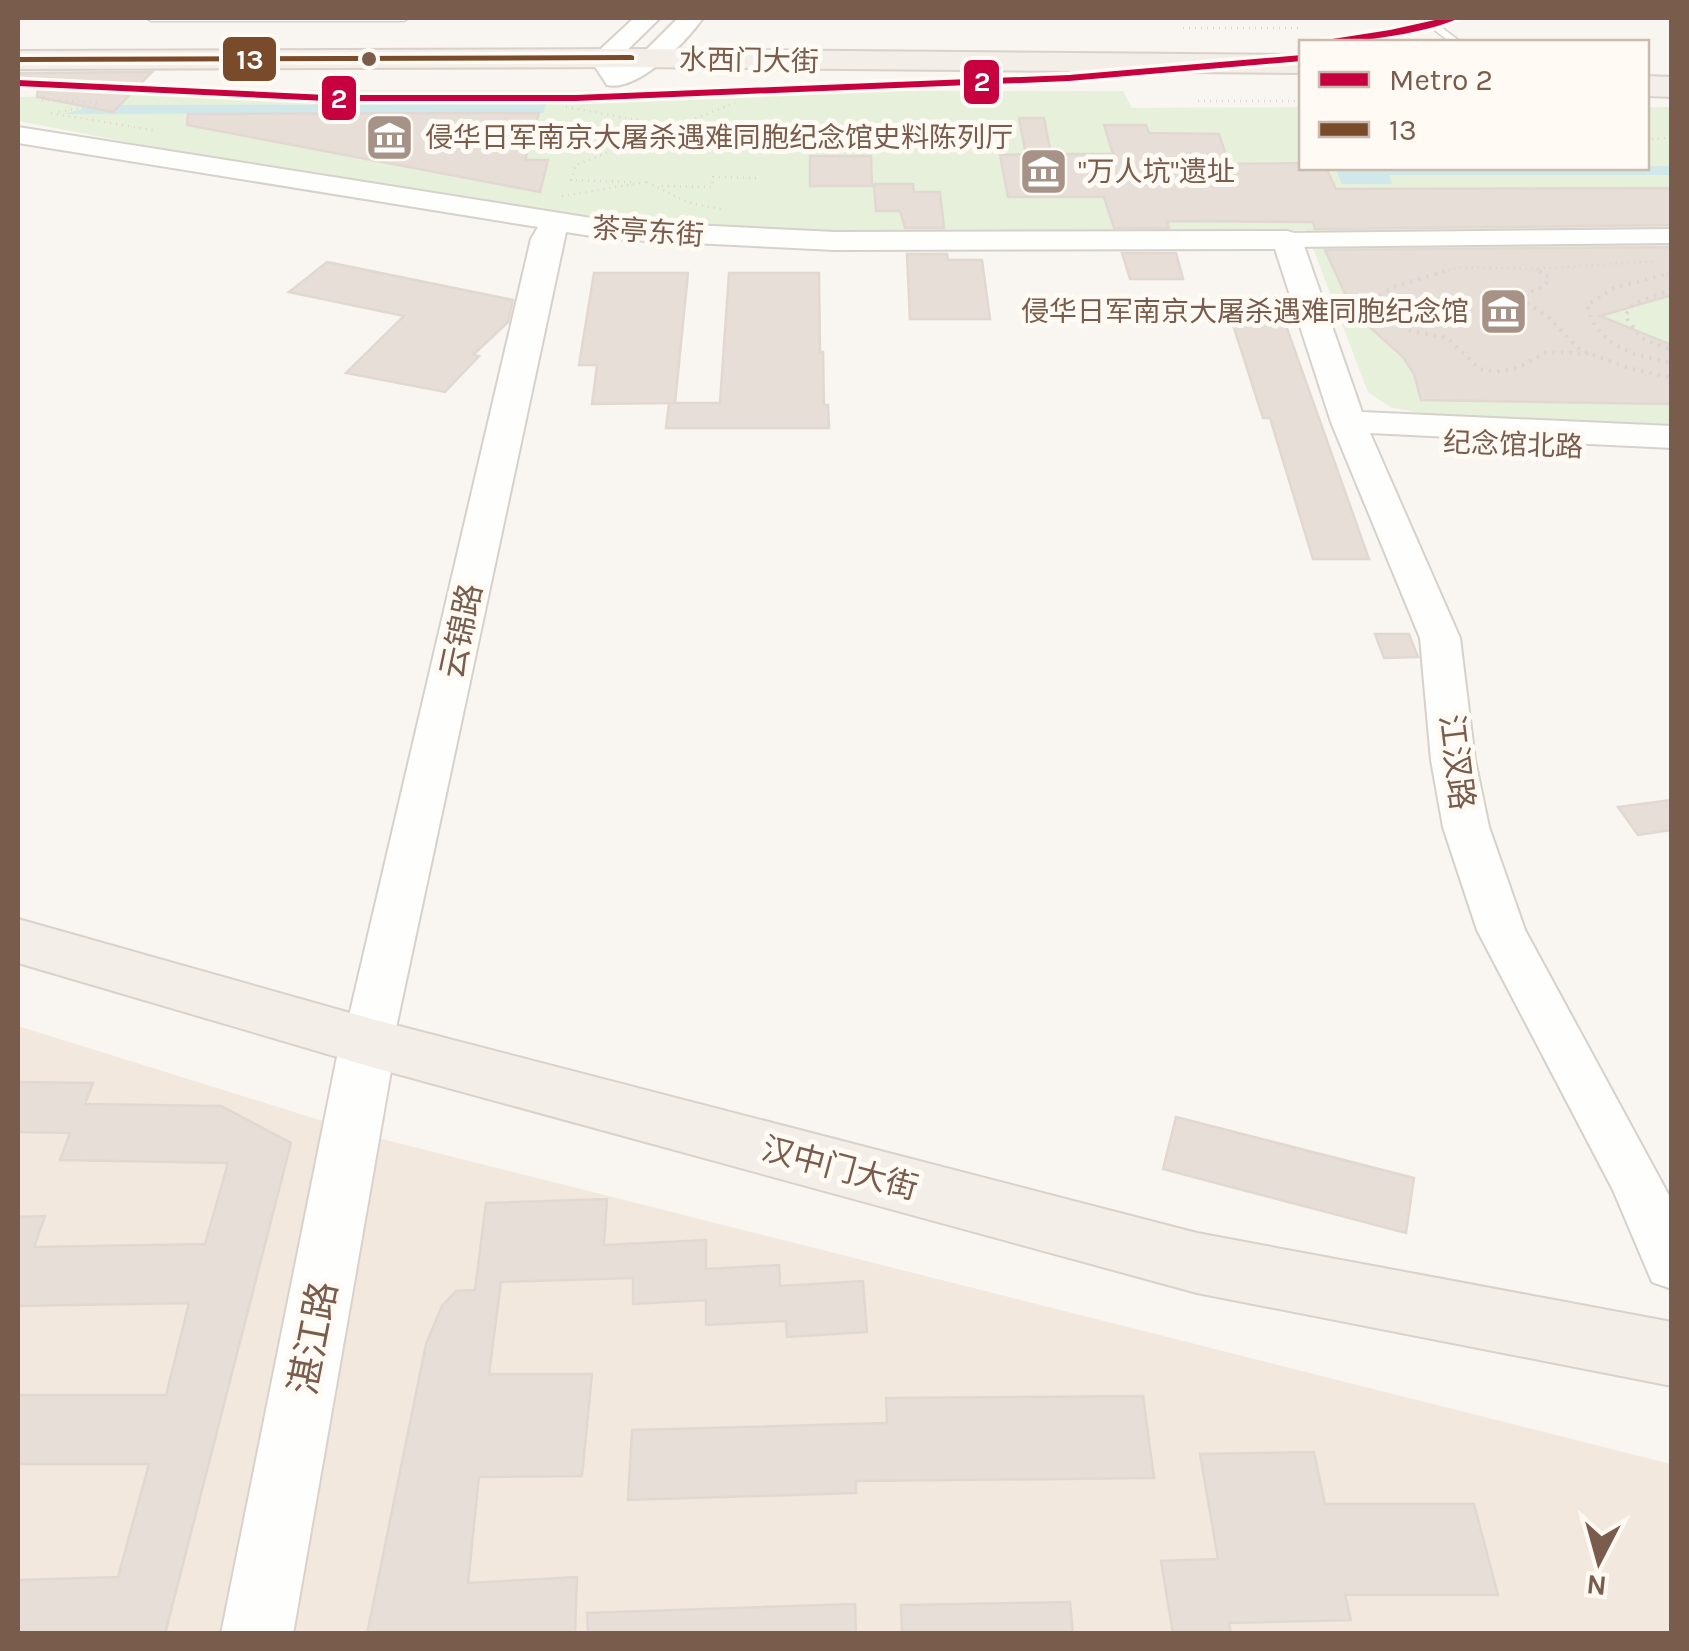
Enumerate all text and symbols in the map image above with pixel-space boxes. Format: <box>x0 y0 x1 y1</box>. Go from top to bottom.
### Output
line badge: 13 <box>221 35 278 83</box>
legend <box>1299 40 1649 170</box>
text: 13 <box>236 43 264 76</box>
street label: 水西门大街 <box>679 43 819 78</box>
unlabelled marker <box>359 49 379 69</box>
line badge: 2 <box>962 58 1001 106</box>
text: Metro 2 <box>1389 62 1493 98</box>
text: 2 <box>974 65 990 98</box>
line badge: 2 <box>320 74 358 122</box>
text: 2 <box>331 82 347 115</box>
museum icon: 侵华日军南京大屠杀遇难同胞纪念馆史料陈列厅 <box>364 111 416 163</box>
text: 13 <box>1389 112 1417 148</box>
place label: 侵华日军南京大屠杀遇难同胞纪念馆史料陈列厅 <box>425 121 1013 154</box>
museum icon: "万人坑"遗址 <box>1017 145 1069 197</box>
place label: "万人坑"遗址 <box>1078 155 1235 188</box>
street label: 茶亭东街 <box>591 211 705 252</box>
museum icon: 侵华日军南京大屠杀遇难同胞纪念馆 <box>1478 285 1530 337</box>
place label: 侵华日军南京大屠杀遇难同胞纪念馆 <box>1021 295 1469 328</box>
street label: 纪念馆北路 <box>1442 426 1584 463</box>
street label: 云锦路 <box>433 580 490 682</box>
street label: 江汊路 <box>1432 712 1481 812</box>
street label: 汉中门大街 <box>758 1130 922 1207</box>
street label: 湛江路 <box>281 1278 346 1398</box>
north arrow <box>1549 1511 1649 1611</box>
text: N <box>1585 1568 1608 1603</box>

